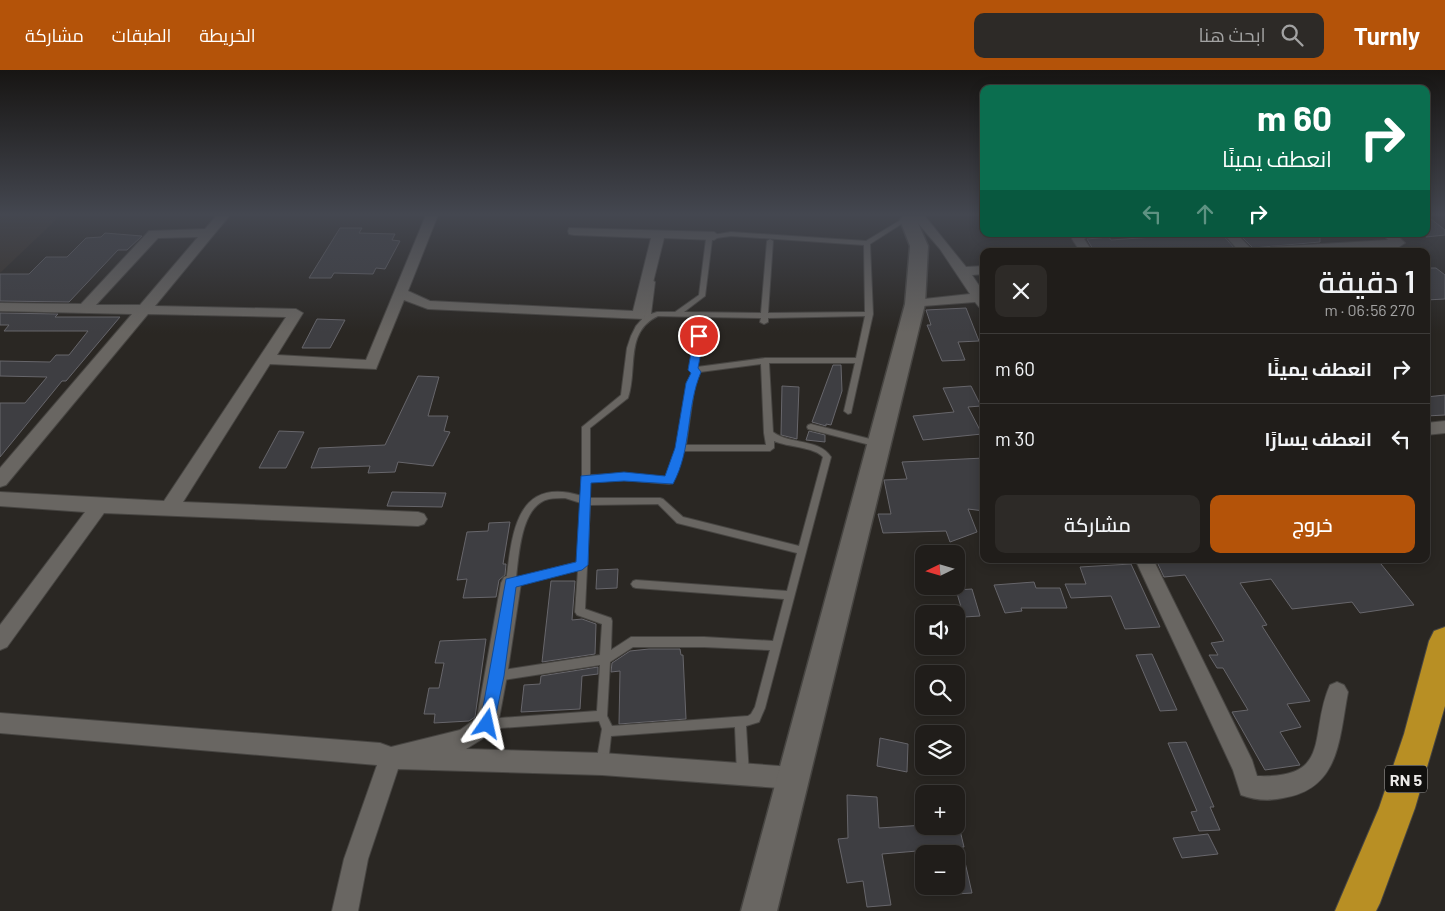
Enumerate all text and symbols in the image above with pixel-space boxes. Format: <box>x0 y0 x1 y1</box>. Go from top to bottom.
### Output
search box <box>974 13 1324 58</box>
icon: search <box>1278 21 1306 49</box>
text: Turnly <box>1354 21 1420 50</box>
text: ابحث هنا <box>1198 23 1266 46</box>
text: مشاركة <box>25 24 84 46</box>
text: الطبقات <box>112 24 171 46</box>
text: الخريطة <box>199 24 256 46</box>
text: 60 m <box>1257 96 1332 138</box>
icon: right <box>1350 105 1415 170</box>
text: انعطف يمينًا <box>1222 145 1332 171</box>
icon: left <box>1138 200 1166 228</box>
icon: ahead <box>1191 200 1219 228</box>
icon: right <box>1244 200 1272 228</box>
text: 1 دقيقة <box>1319 263 1415 299</box>
button: close <box>995 265 1047 317</box>
text: 270 m · 06:56 <box>1324 300 1415 319</box>
pin <box>678 315 720 357</box>
icon: arrive <box>685 322 713 350</box>
icon: right <box>1387 355 1415 383</box>
text: 60 m <box>995 357 1035 380</box>
text: انعطف يمينًا <box>1267 357 1372 380</box>
icon: left <box>1387 425 1415 453</box>
text: 30 m <box>995 427 1035 450</box>
text: انعطف يسارًا <box>1265 427 1372 450</box>
button: مشاركة <box>995 495 1200 553</box>
button: خروج <box>1210 495 1415 553</box>
north arrow <box>915 545 965 595</box>
map controls <box>915 545 965 895</box>
button: sound <box>915 605 965 655</box>
button: search <box>915 665 965 715</box>
position arrow <box>460 697 512 749</box>
button: layers <box>915 725 965 775</box>
road number: RN 5 <box>1385 766 1427 792</box>
button: + <box>915 785 965 835</box>
button: − <box>915 845 965 895</box>

